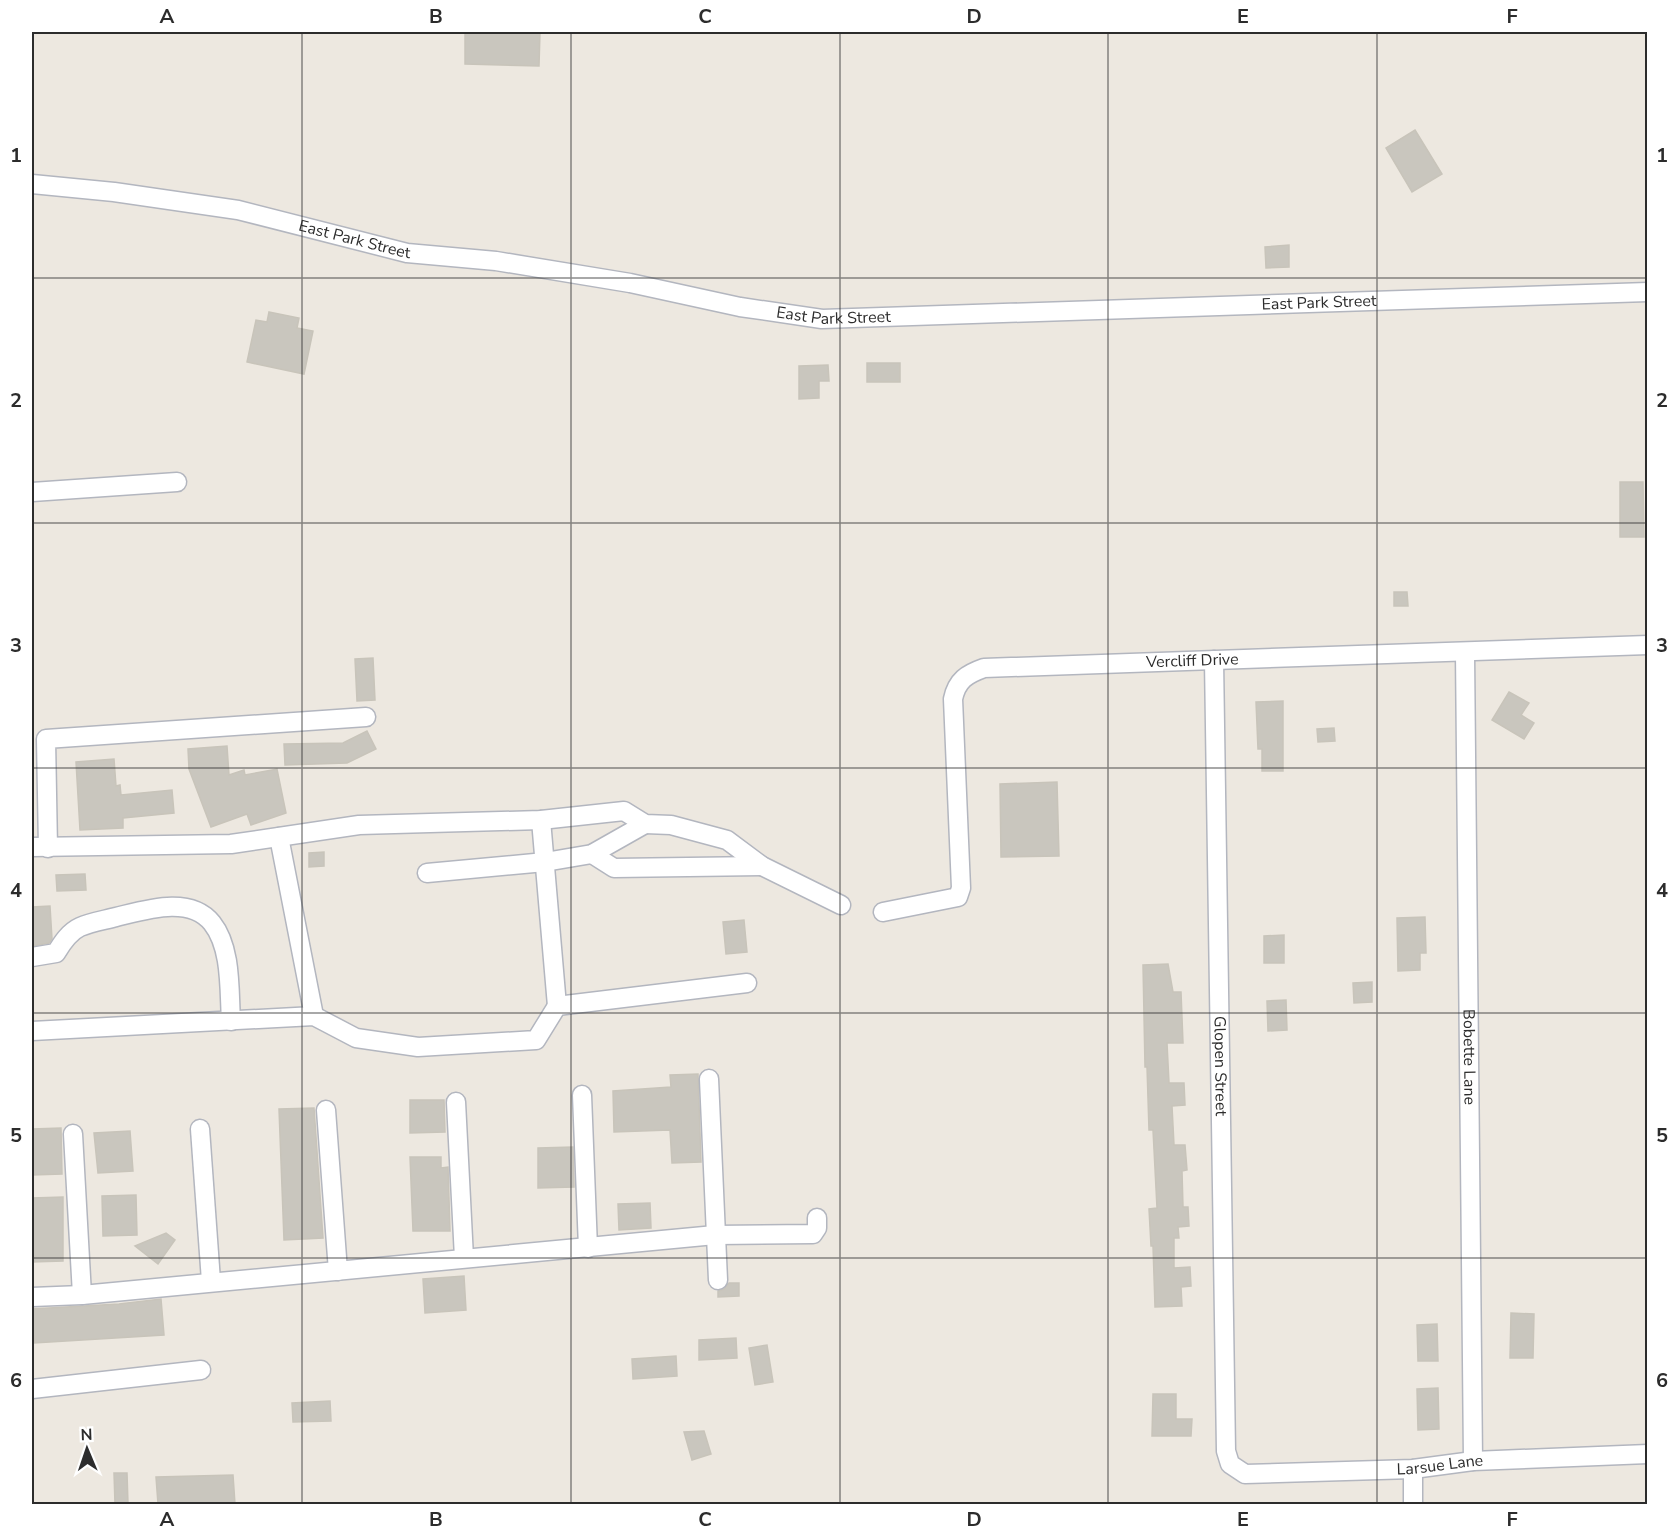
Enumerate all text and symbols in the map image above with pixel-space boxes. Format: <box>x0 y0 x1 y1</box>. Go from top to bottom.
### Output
text: A <box>160 3 175 30</box>
text: B <box>429 3 443 30</box>
text: C <box>698 3 712 30</box>
text: D <box>966 3 982 30</box>
text: E <box>1237 3 1249 30</box>
text: F <box>1506 3 1518 30</box>
text: 1 <box>10 142 22 169</box>
text: 1 <box>1656 142 1668 169</box>
street label: East Park Street <box>296 215 412 264</box>
street label: East Park Street <box>1261 290 1377 316</box>
street label: East Park Street <box>775 301 891 330</box>
text: 2 <box>10 387 22 414</box>
text: 2 <box>1656 387 1668 414</box>
text: 3 <box>10 632 22 659</box>
text: 3 <box>1656 632 1668 659</box>
street label: Vercliff Drive <box>1145 648 1239 673</box>
text: 4 <box>10 877 22 904</box>
text: 4 <box>1656 877 1668 904</box>
street label: Bobette Lane <box>1458 1009 1480 1105</box>
street label: Glopen Street <box>1208 1016 1232 1116</box>
text: 5 <box>10 1122 22 1149</box>
text: 5 <box>1656 1122 1668 1149</box>
text: 6 <box>10 1367 22 1394</box>
text: 6 <box>1656 1367 1668 1394</box>
north arrow <box>57 1419 117 1479</box>
text: N <box>80 1424 93 1446</box>
street label: Larsue Lane <box>1396 1450 1484 1480</box>
text: A <box>160 1506 175 1533</box>
text: B <box>429 1506 443 1533</box>
text: C <box>698 1506 712 1533</box>
text: D <box>966 1506 982 1533</box>
text: E <box>1237 1506 1249 1533</box>
text: F <box>1506 1506 1518 1533</box>

